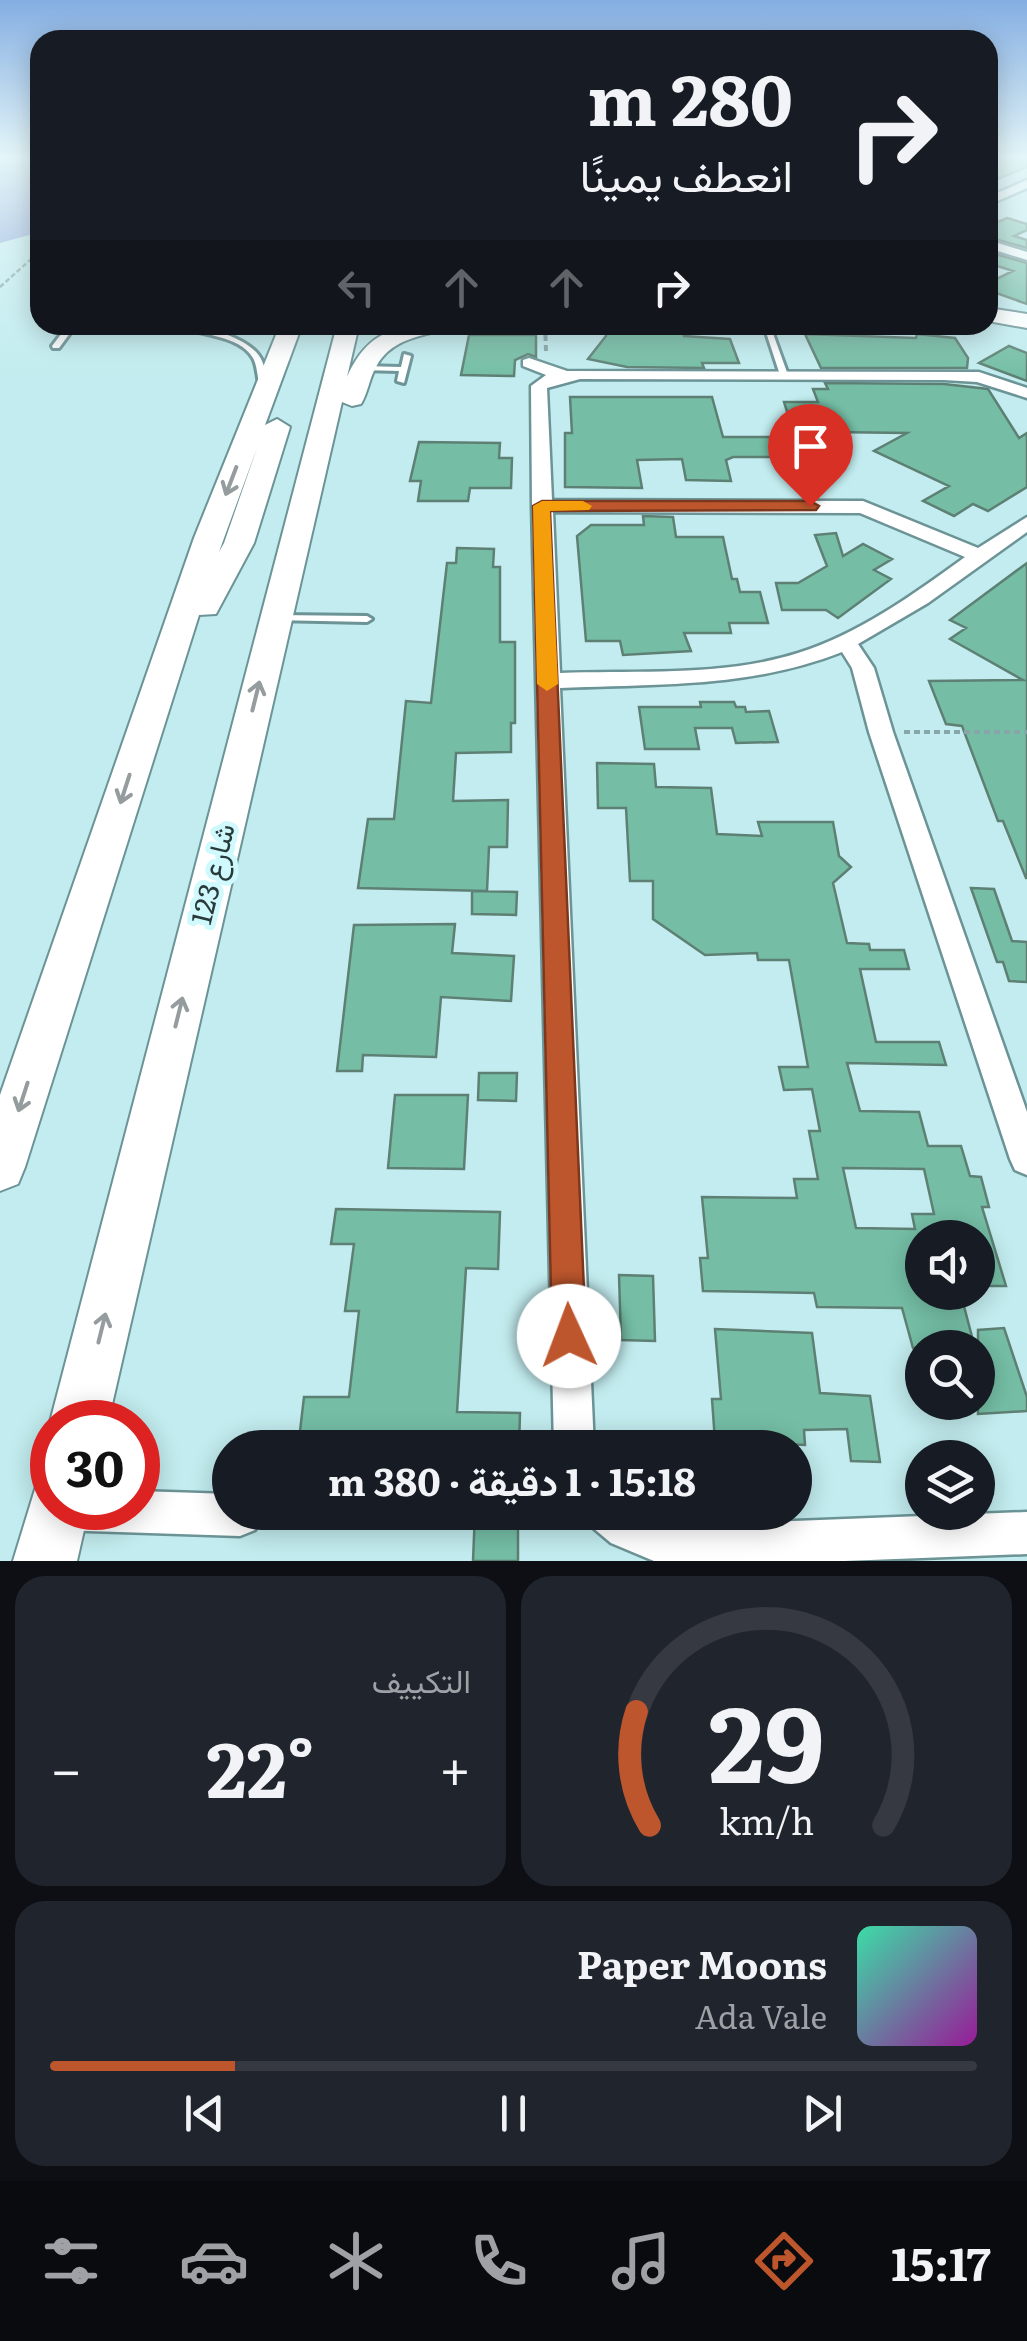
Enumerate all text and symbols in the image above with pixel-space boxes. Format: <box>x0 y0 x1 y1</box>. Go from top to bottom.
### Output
text: 280 m <box>587 44 793 148</box>
icon: right <box>828 70 958 200</box>
text: انعطف يمينًا <box>580 139 793 206</box>
icon: left <box>329 260 384 315</box>
icon: ahead <box>434 260 489 315</box>
icon: ahead <box>539 260 594 315</box>
icon: right <box>644 260 699 315</box>
pin <box>768 404 853 507</box>
icon: arrive <box>783 419 838 474</box>
one-way arrow <box>221 465 239 496</box>
one-way arrow <box>248 681 266 713</box>
one-way arrow <box>115 772 133 804</box>
street label: شارع 123 <box>178 819 244 928</box>
one-way arrow <box>171 997 190 1028</box>
one-way arrow <box>13 1081 31 1113</box>
map controls <box>905 1220 995 1530</box>
button: sound <box>905 1220 995 1310</box>
position arrow <box>517 1284 621 1388</box>
one-way arrow <box>94 1313 112 1345</box>
button: search <box>905 1330 995 1420</box>
speed limit sign: 30 <box>30 1400 160 1530</box>
button: layers <box>905 1440 995 1530</box>
text: 15:18 · 1 دقيقة · 380 m <box>328 1451 696 1508</box>
text: التكييف <box>372 1655 471 1703</box>
text: 29 <box>709 1661 824 1815</box>
text: 22° <box>206 1710 315 1821</box>
text: − <box>50 1725 82 1807</box>
text: + <box>439 1725 471 1807</box>
text: km/h <box>719 1793 814 1846</box>
text: Paper Moons <box>577 1934 827 1991</box>
text: Ada Vale <box>695 1991 827 2039</box>
icon: previous <box>177 2086 232 2141</box>
icon: pause <box>486 2086 541 2141</box>
icon: next <box>795 2086 850 2141</box>
icon: filters <box>36 2226 106 2296</box>
icon: car <box>179 2226 249 2296</box>
icon: climate <box>321 2226 391 2296</box>
icon: phone <box>464 2226 534 2296</box>
icon: music <box>606 2226 676 2296</box>
icon: directions <box>749 2226 819 2296</box>
text: 15:17 <box>891 2228 991 2295</box>

